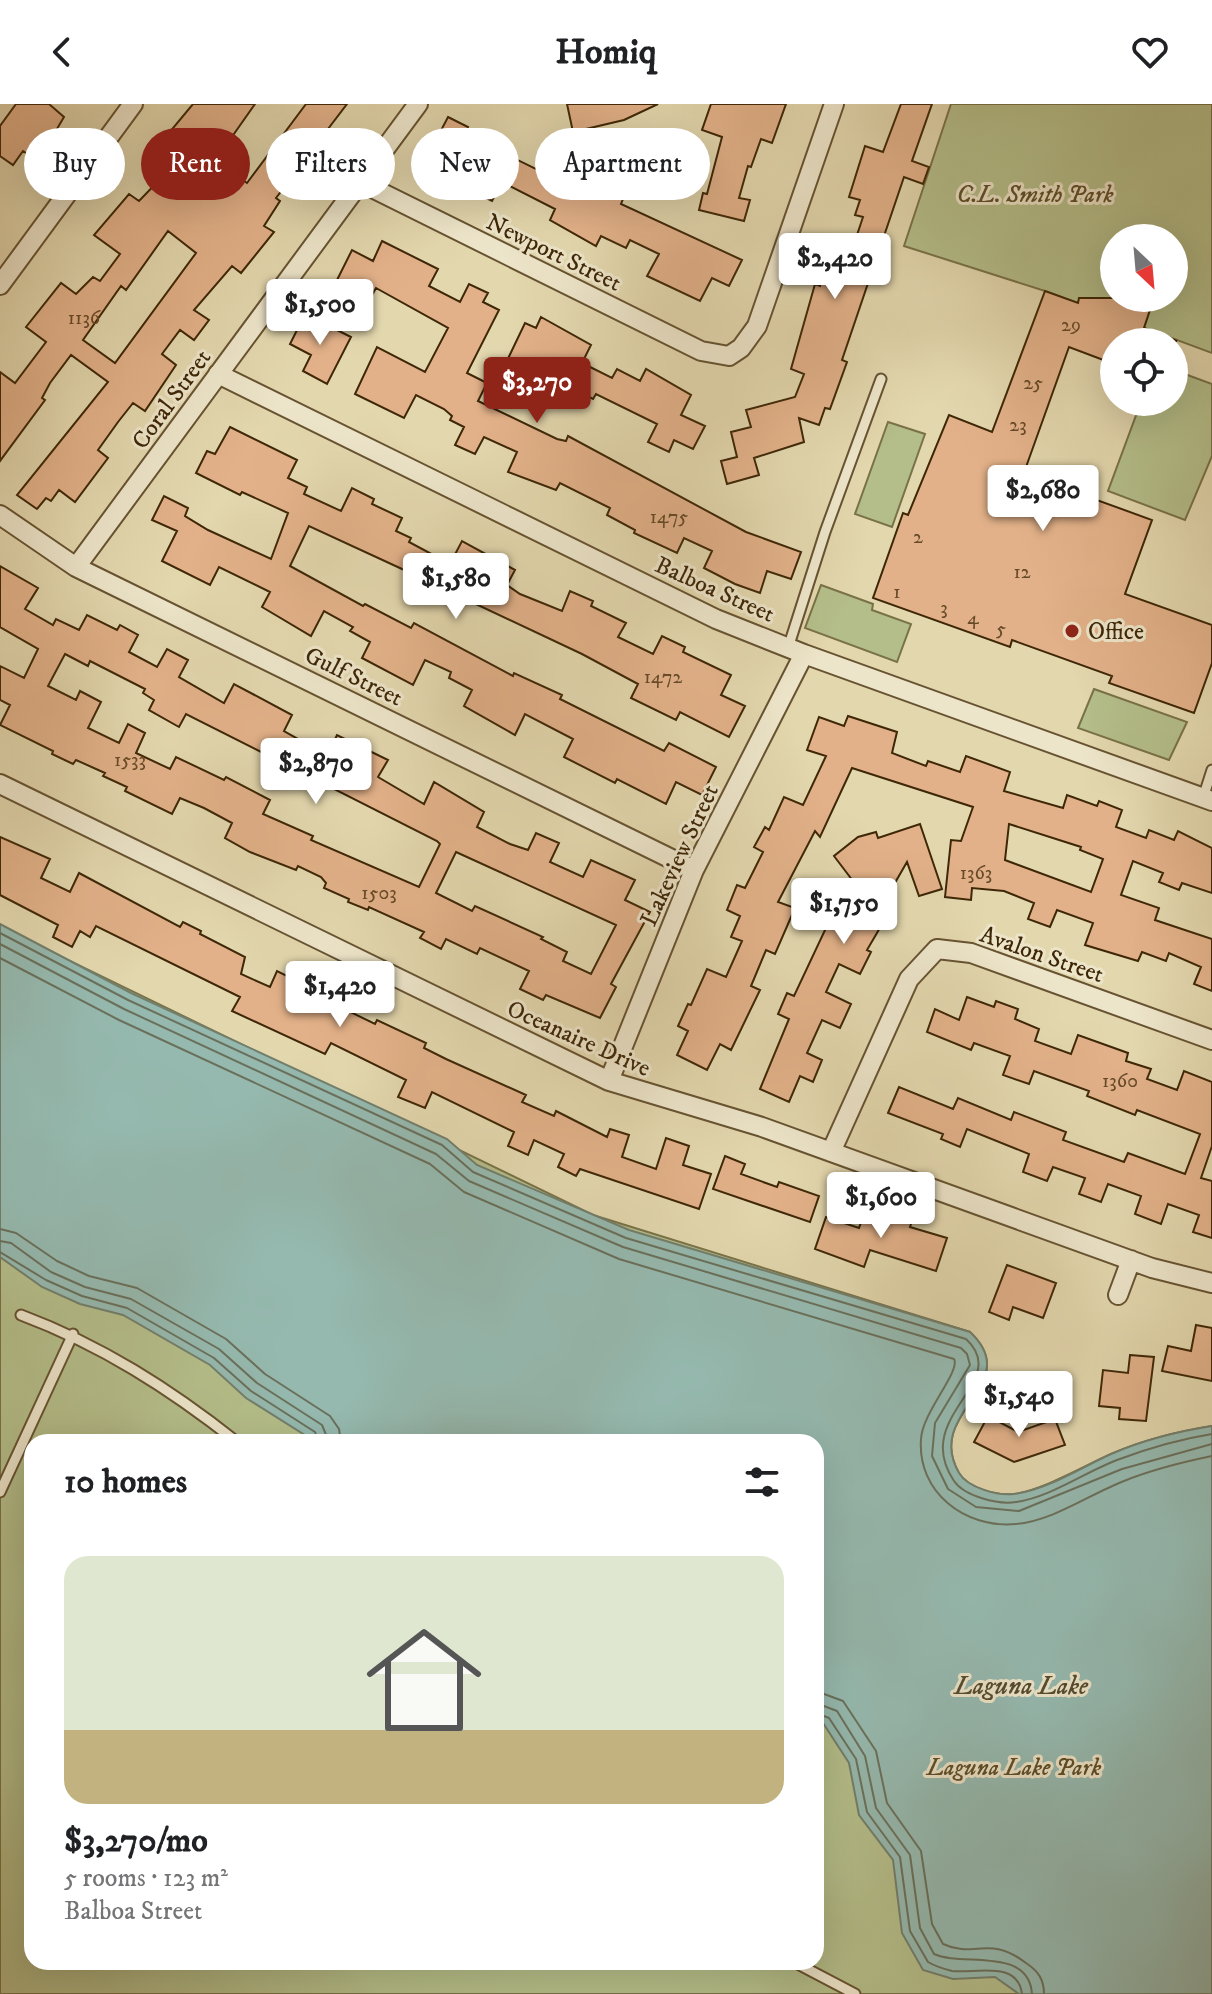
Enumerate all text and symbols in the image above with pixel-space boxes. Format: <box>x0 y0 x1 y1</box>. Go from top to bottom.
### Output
icon: back <box>40 30 84 74</box>
text: Homiq <box>555 30 657 75</box>
icon: heart <box>1128 30 1172 74</box>
chip: Buy <box>24 128 125 200</box>
chip: Rent <box>141 128 250 200</box>
chip: Filters <box>266 128 395 200</box>
chip: New <box>411 128 519 200</box>
chip: Apartment <box>535 128 710 200</box>
park label: C.L. Smith Park <box>957 180 1113 210</box>
street label: Newport Street <box>481 207 626 299</box>
north arrow <box>1100 224 1188 312</box>
map controls <box>1100 224 1188 416</box>
pin: $2,420 <box>770 233 900 301</box>
text: $2,420 <box>797 242 873 275</box>
pin: $1,500 <box>255 279 385 347</box>
text: $1,500 <box>284 288 356 321</box>
house number: 1136 <box>68 306 101 331</box>
house number: 29 <box>1061 313 1081 338</box>
button: locate <box>1100 328 1188 416</box>
street label: Coral Street <box>126 344 218 455</box>
pin: $3,270 <box>472 357 602 425</box>
text: $3,270 <box>502 366 572 399</box>
house number: 25 <box>1023 371 1043 396</box>
house number: 23 <box>1009 413 1027 438</box>
pin: $2,680 <box>978 465 1108 533</box>
text: $2,680 <box>1006 474 1080 507</box>
house number: 1475 <box>650 505 688 530</box>
house number: 2 <box>913 525 923 550</box>
street label: Balboa Street <box>650 550 779 630</box>
pin: $1,580 <box>391 553 521 621</box>
house number: 12 <box>1013 560 1031 585</box>
text: $1,580 <box>421 562 491 595</box>
house number: 1 <box>893 580 901 605</box>
house number: 3 <box>940 596 948 621</box>
house number: 4 <box>967 606 979 631</box>
house number: 5 <box>996 617 1006 642</box>
place label: Office <box>1088 617 1144 647</box>
marker: Office <box>1063 622 1081 640</box>
street label: Gulf Street <box>300 640 408 714</box>
house number: 1472 <box>644 665 682 690</box>
pin: $2,870 <box>251 738 381 806</box>
text: $2,870 <box>279 747 353 780</box>
house number: 1533 <box>114 748 146 773</box>
street label: Lakeview Street <box>634 779 726 931</box>
house number: 1363 <box>960 861 992 886</box>
pin: $1,750 <box>779 878 909 946</box>
house number: 1503 <box>361 881 397 906</box>
text: $1,750 <box>809 887 879 920</box>
street label: Avalon Street <box>976 920 1108 990</box>
pin: $1,420 <box>275 961 405 1029</box>
text: $1,420 <box>304 970 376 1003</box>
street label: Oceanaire Drive <box>502 994 655 1084</box>
house number: 1360 <box>1102 1069 1138 1094</box>
pin: $1,600 <box>816 1172 946 1240</box>
text: $1,600 <box>845 1181 917 1214</box>
pin: $1,540 <box>954 1371 1084 1439</box>
text: $1,540 <box>984 1380 1054 1413</box>
icon: filters <box>740 1460 784 1504</box>
text: 10 homes <box>64 1461 187 1503</box>
icon: home <box>352 1608 496 1752</box>
water label: Laguna Lake <box>952 1670 1089 1703</box>
park label: Laguna Lake Park <box>925 1753 1101 1783</box>
text: $3,270/mo <box>64 1820 208 1862</box>
text: 5 rooms · 123 m² <box>64 1862 228 1895</box>
text: Balboa Street <box>64 1895 202 1928</box>

